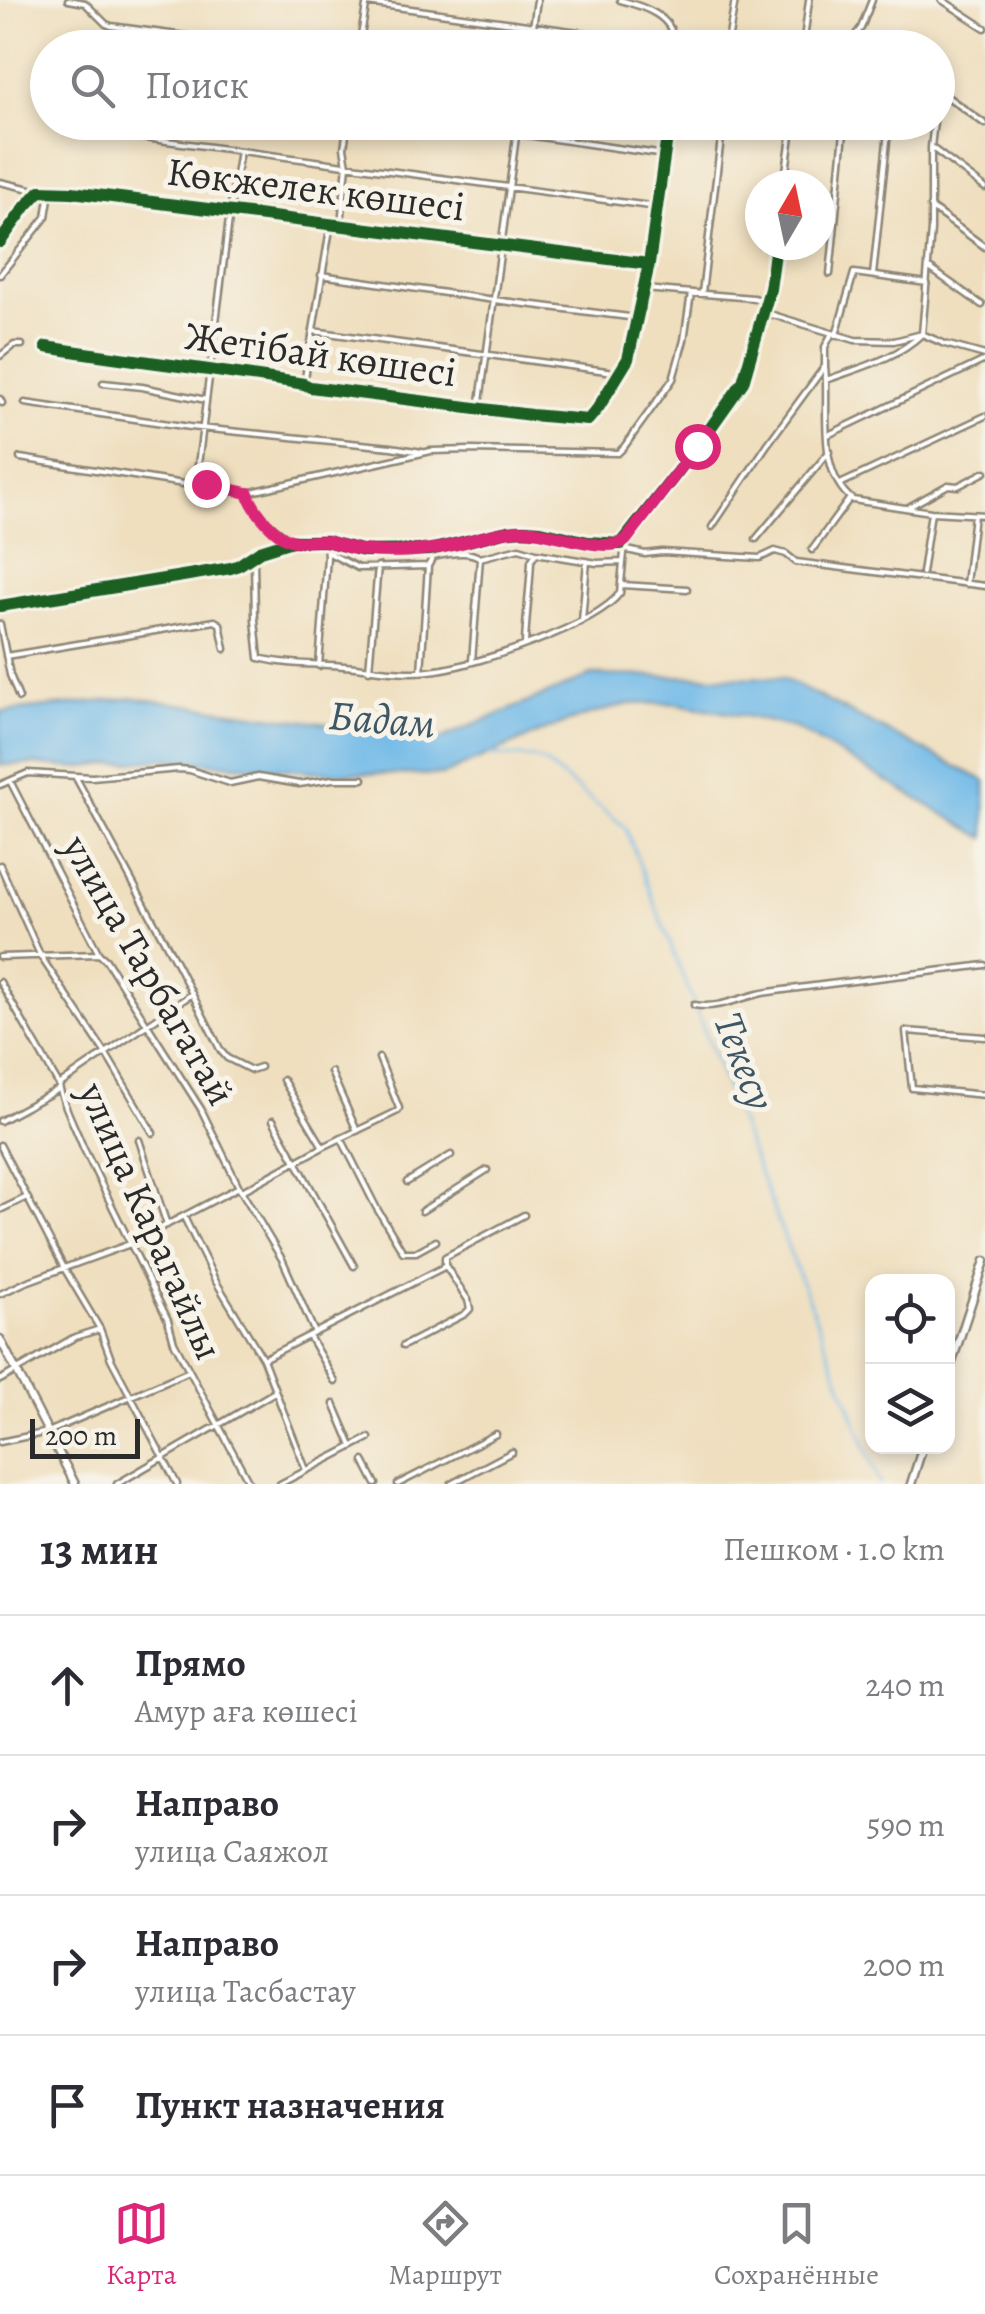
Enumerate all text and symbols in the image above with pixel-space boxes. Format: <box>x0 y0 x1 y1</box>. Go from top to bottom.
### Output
search box <box>30 30 955 140</box>
icon: search <box>65 58 120 113</box>
text: Поиск <box>145 59 249 111</box>
street label: Көкжелек көшесі <box>164 143 468 235</box>
north arrow <box>745 170 835 260</box>
street label: Жетібай көшесі <box>182 308 460 400</box>
route start <box>675 424 721 470</box>
route end <box>184 462 230 508</box>
water label: Бадам <box>326 686 438 752</box>
street label: улица Тарбагатай <box>49 824 249 1115</box>
water label: Текесу <box>700 1004 790 1118</box>
street label: улица Карагайлы <box>65 1073 237 1368</box>
map controls <box>865 1274 955 1454</box>
button: locate <box>865 1274 955 1364</box>
button: layers <box>865 1364 955 1454</box>
scale bar <box>30 1414 140 1458</box>
text: 200 m <box>45 1417 117 1455</box>
text: 13 мин <box>40 1521 158 1578</box>
text: Пешком · 1.0 km <box>723 1527 945 1571</box>
text: Прямо <box>135 1637 246 1689</box>
icon: ahead <box>40 1658 95 1713</box>
text: 240 m <box>865 1663 945 1707</box>
text: Амур аға көшесі <box>135 1689 358 1733</box>
text: Направо <box>135 1777 279 1829</box>
icon: right <box>40 1798 95 1853</box>
text: 590 m <box>867 1803 945 1847</box>
text: улица Саяжол <box>135 1829 329 1873</box>
text: Направо <box>135 1917 279 1969</box>
icon: right <box>40 1938 95 1993</box>
text: 200 m <box>863 1943 945 1987</box>
text: улица Тасбастау <box>135 1969 356 2013</box>
icon: arrive <box>40 2078 95 2133</box>
text: Пункт назначения <box>135 2079 445 2131</box>
tab: Карта <box>106 2196 177 2294</box>
tab: Маршрут <box>389 2196 502 2294</box>
tab: Сохранённые <box>714 2196 879 2294</box>

